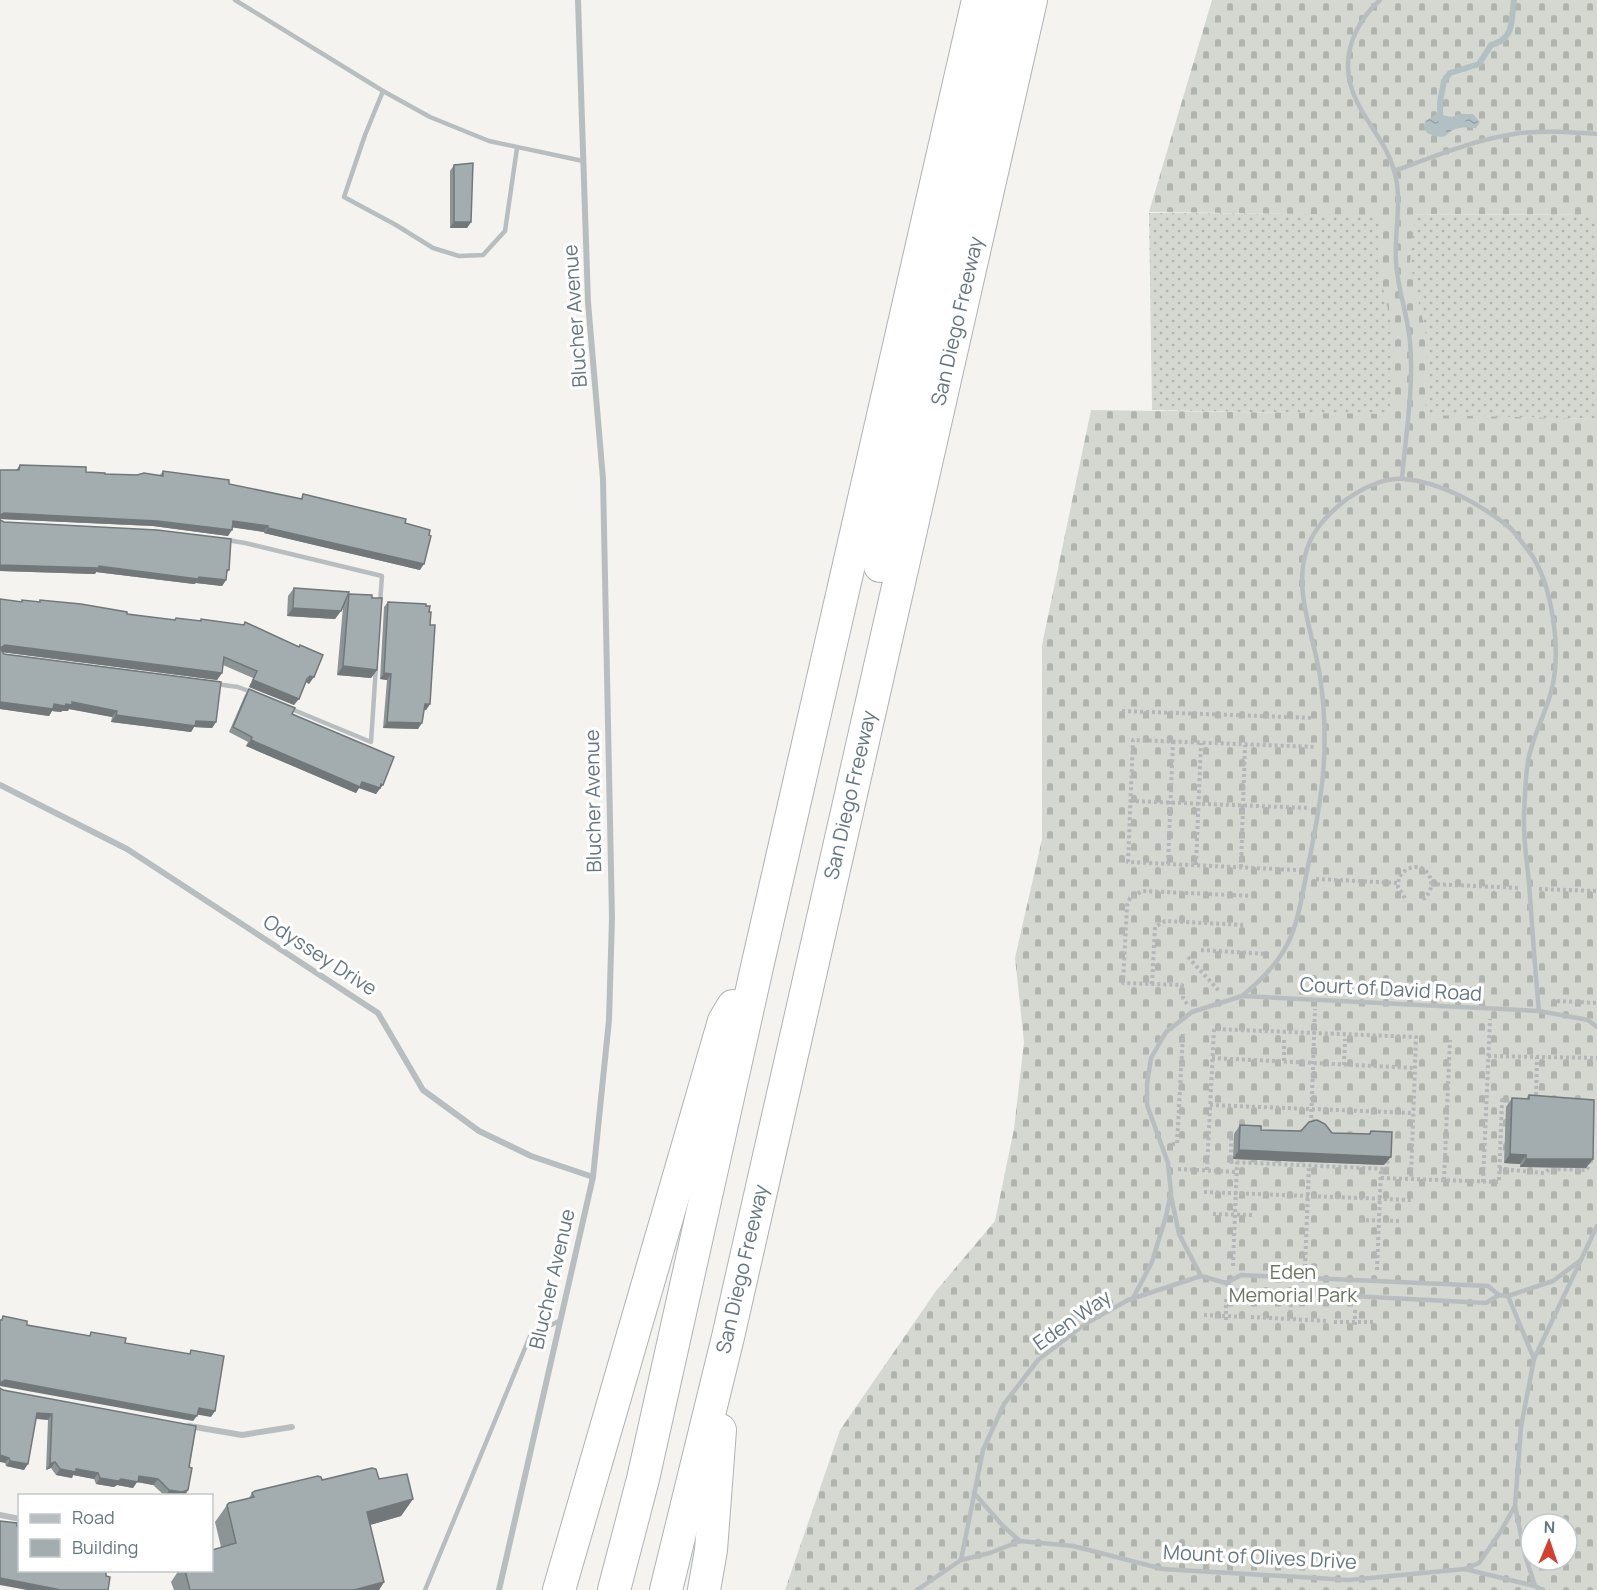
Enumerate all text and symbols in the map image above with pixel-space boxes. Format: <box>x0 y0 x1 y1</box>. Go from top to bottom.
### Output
street label: San Diego Freeway <box>924 233 989 408</box>
street label: Blucher Avenue <box>556 244 593 388</box>
street label: San Diego Freeway <box>817 707 882 882</box>
street label: Blucher Avenue <box>578 729 607 873</box>
street label: Odyssey Drive <box>258 908 382 1001</box>
street label: Court of David Road <box>1299 970 1483 1007</box>
street label: San Diego Freeway <box>709 1181 774 1356</box>
street label: Blucher Avenue <box>522 1206 581 1352</box>
park label: Eden Memorial Park <box>1229 1258 1358 1308</box>
street label: Eden Way <box>1027 1283 1116 1356</box>
legend <box>18 1494 213 1572</box>
text: Road <box>72 1505 115 1529</box>
north arrow <box>1519 1512 1579 1572</box>
text: N <box>1543 1516 1556 1538</box>
text: Building <box>72 1535 138 1559</box>
street label: Mount of Olives Drive <box>1163 1538 1358 1575</box>

